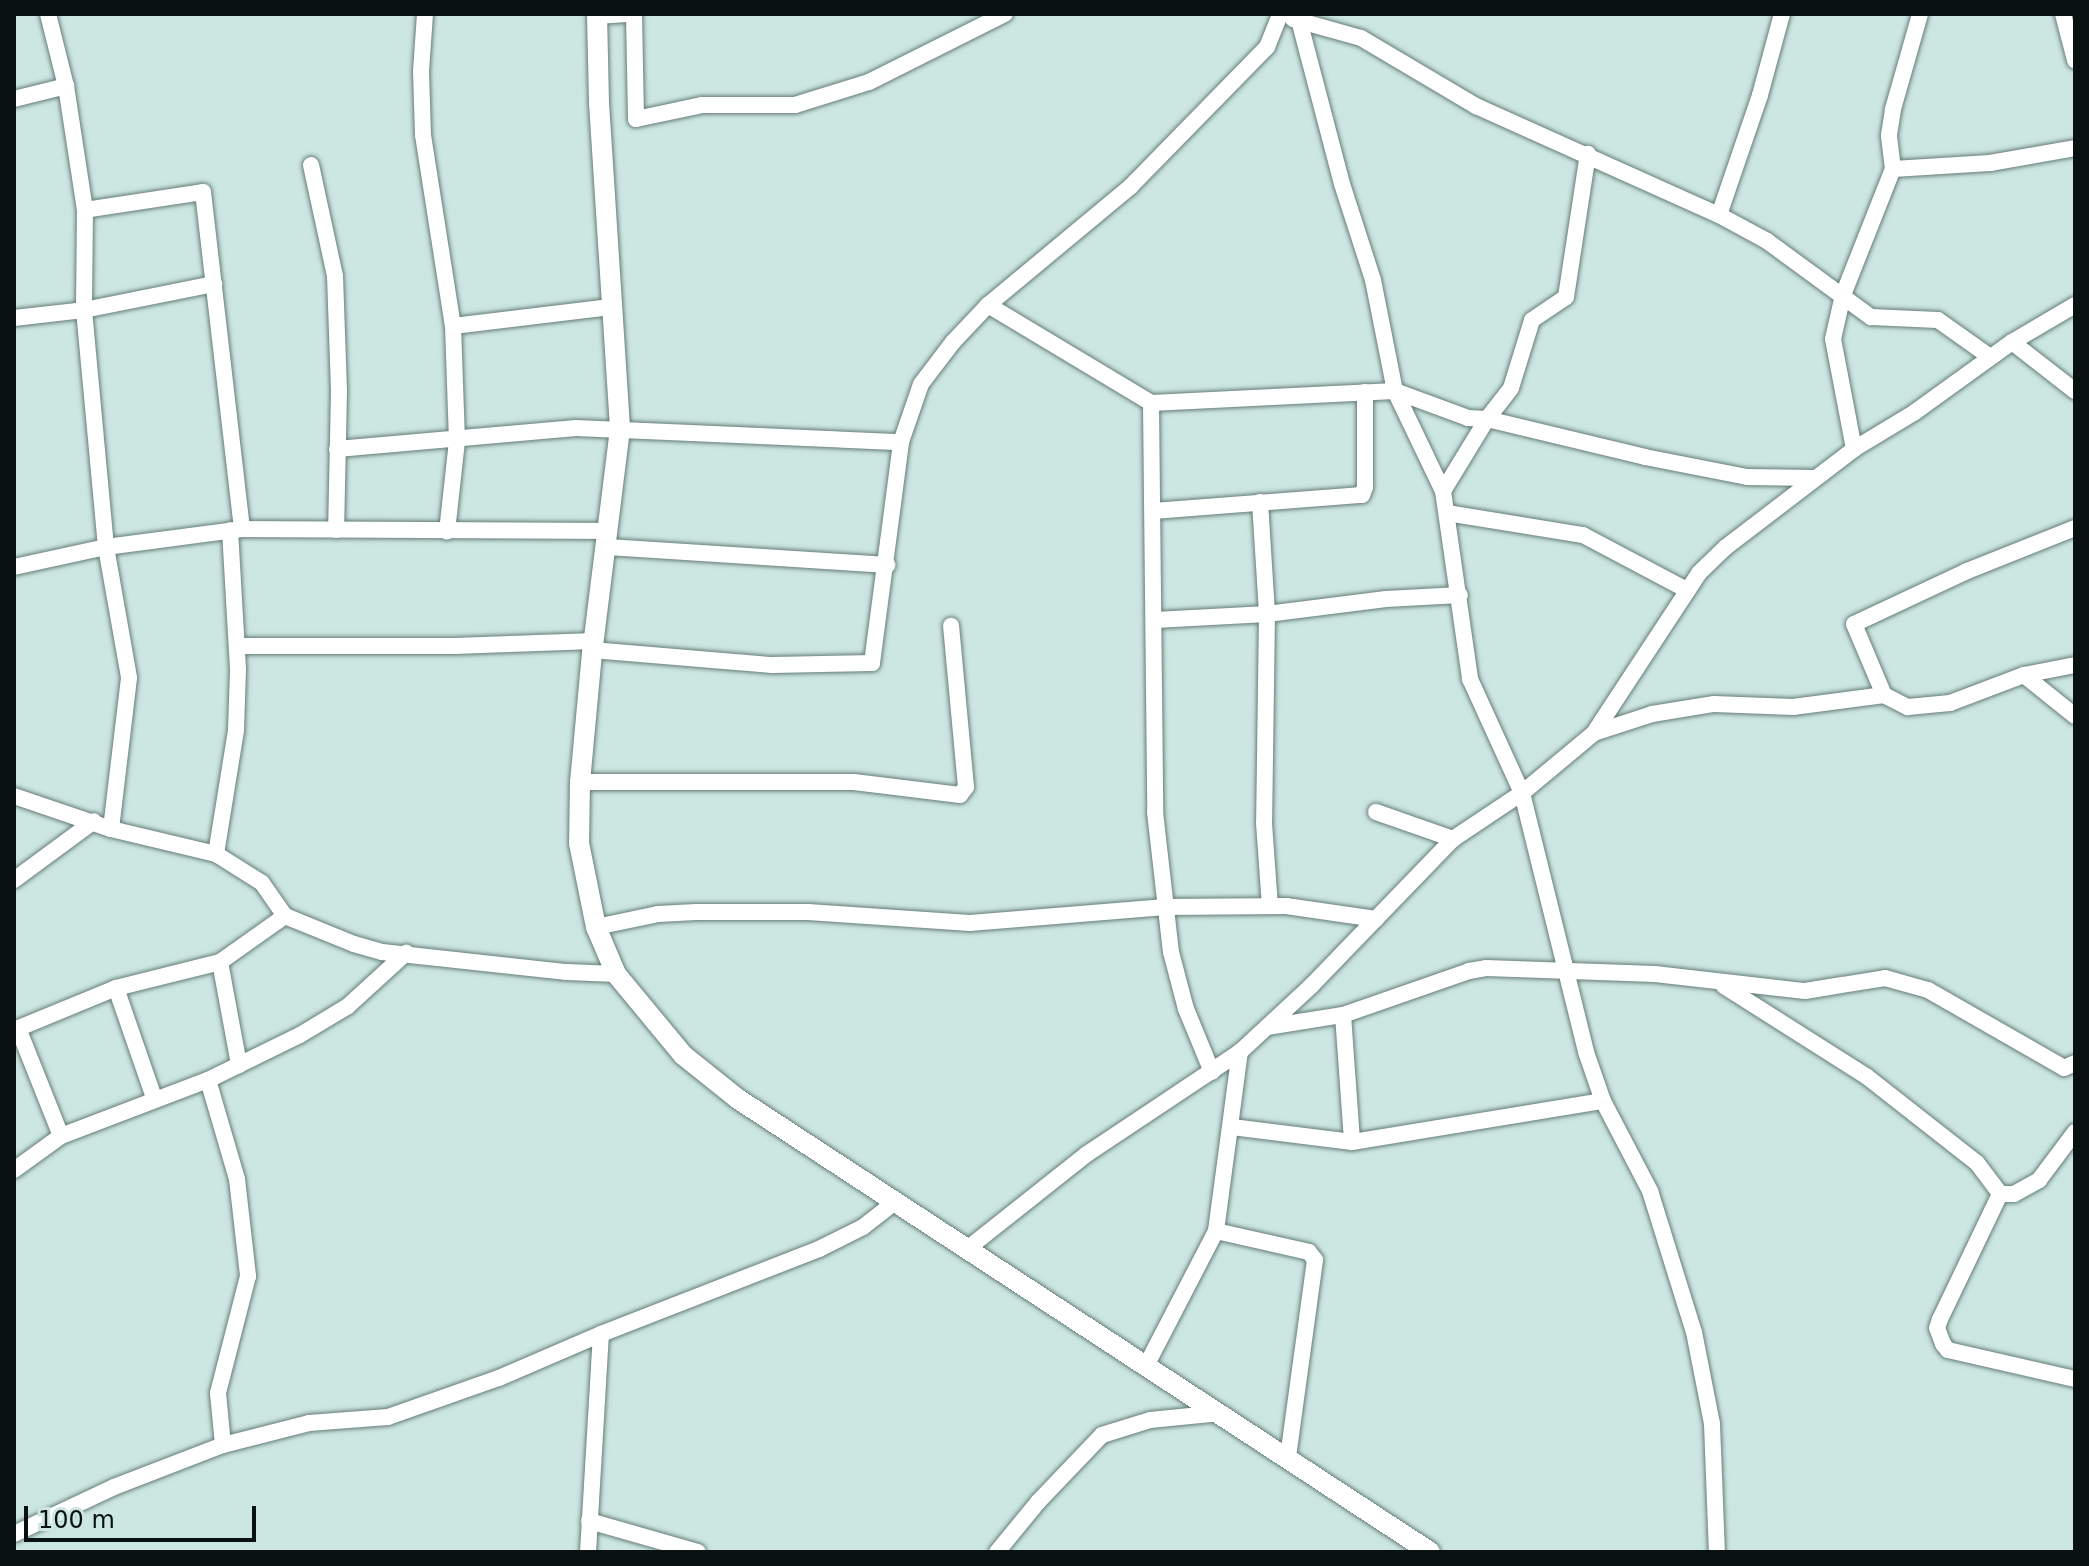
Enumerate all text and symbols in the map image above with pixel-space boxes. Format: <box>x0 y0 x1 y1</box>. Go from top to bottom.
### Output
scale bar <box>28 1490 260 1540</box>
text: 100 m <box>38 1506 115 1534</box>

